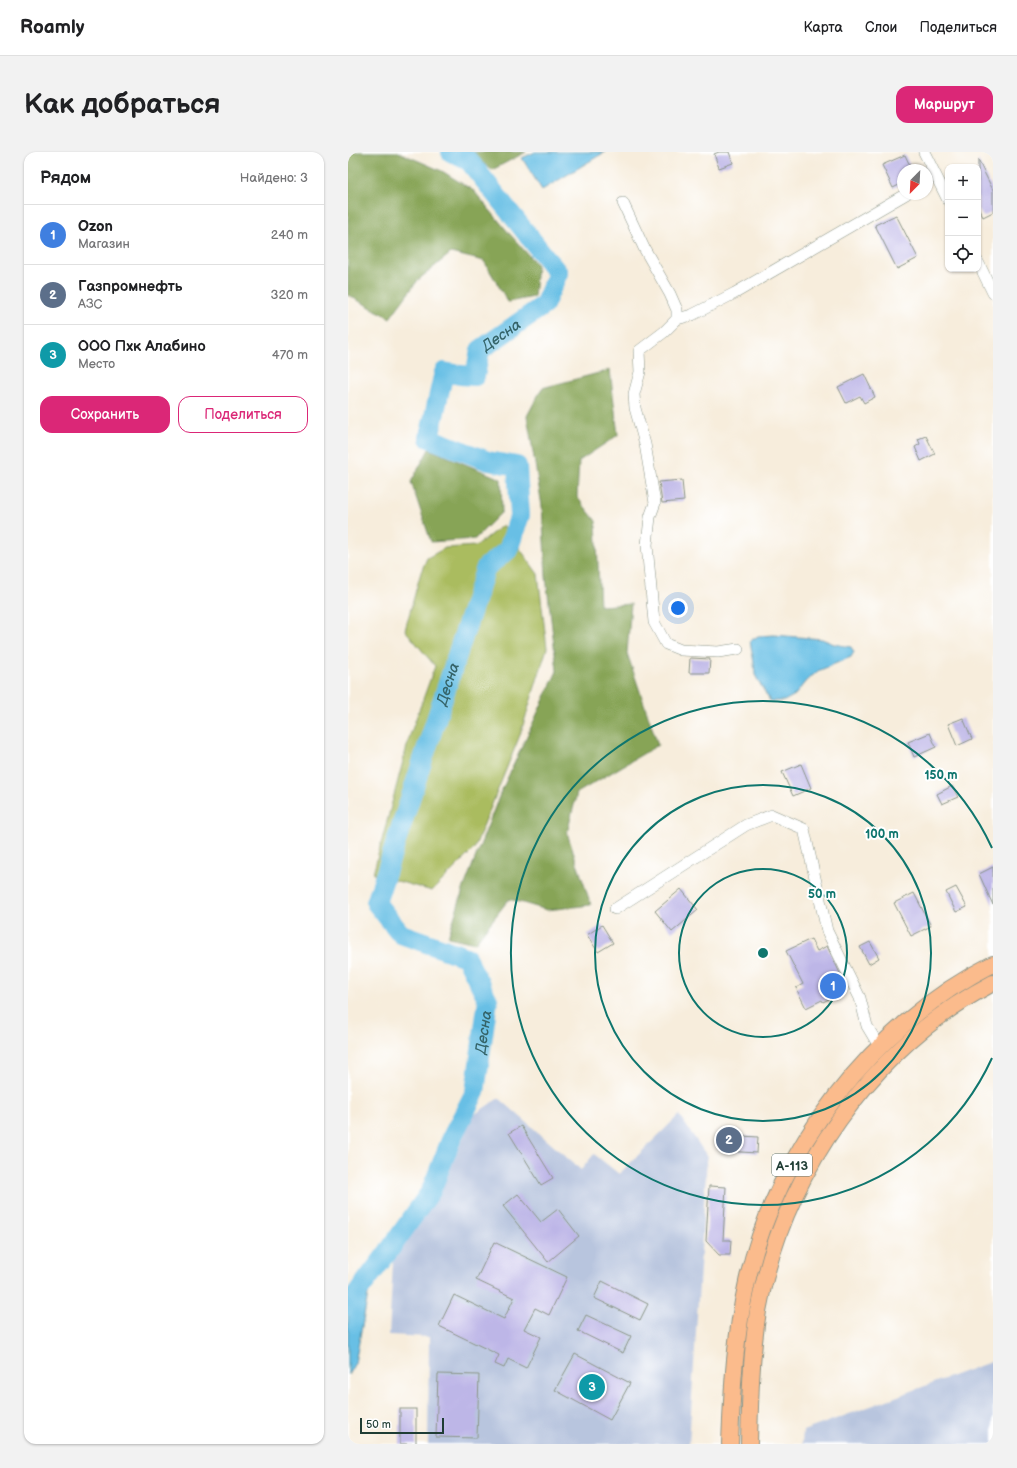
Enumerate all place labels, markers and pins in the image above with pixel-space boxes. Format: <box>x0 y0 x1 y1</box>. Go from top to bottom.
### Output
centre of rings <box>756 946 770 960</box>
pin: 1 <box>820 971 846 1001</box>
pin: 2 <box>716 1125 742 1155</box>
pin: 3 <box>579 1372 605 1402</box>

